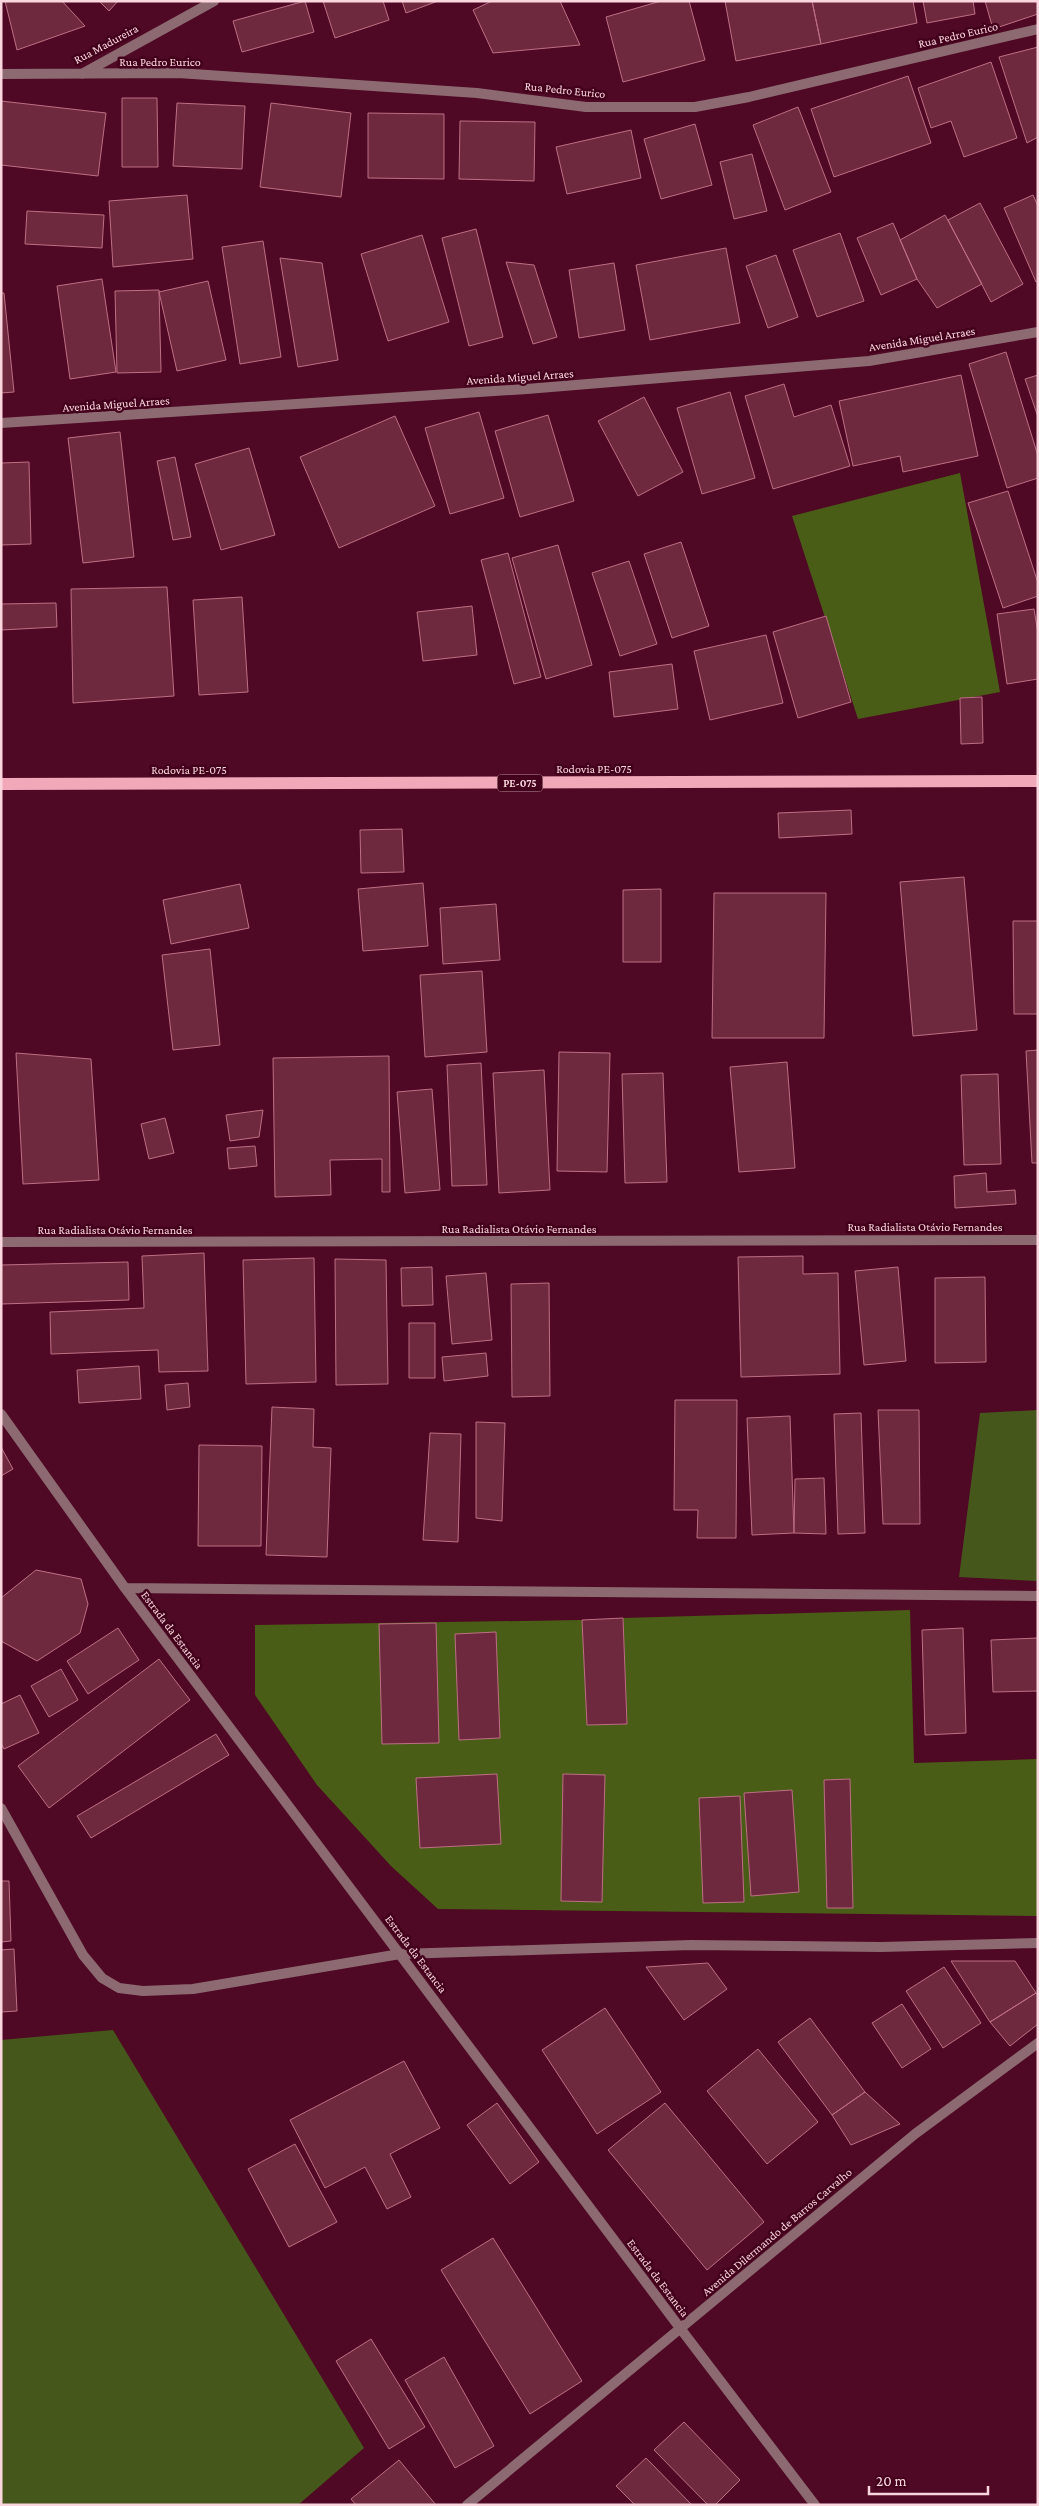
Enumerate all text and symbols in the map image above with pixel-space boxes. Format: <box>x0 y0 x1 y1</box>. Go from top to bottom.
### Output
street label: Rua Pedro Eurico <box>917 19 999 51</box>
street label: Rua Madureira <box>71 21 141 67</box>
street label: Rua Pedro Eurico <box>119 55 201 69</box>
street label: Rua Pedro Eurico <box>524 79 606 101</box>
street label: Avenida Miguel Arraes <box>868 324 976 354</box>
street label: Avenida Miguel Arraes <box>466 366 574 388</box>
street label: Avenida Miguel Arraes <box>62 393 170 415</box>
street label: Rodovia PE-075 <box>556 762 632 776</box>
street label: Rodovia PE-075 <box>151 763 227 777</box>
road number: PE-075 <box>498 774 542 791</box>
street label: Rua Radialista Otávio Fernandes <box>848 1220 1003 1234</box>
street label: Rua Radialista Otávio Fernandes <box>442 1222 597 1236</box>
street label: Rua Radialista Otávio Fernandes <box>38 1223 193 1237</box>
street label: Estrada da Estancia <box>138 1588 206 1672</box>
street label: Estrada da Estancia <box>382 1912 450 1996</box>
street label: Avenida Dilermando de Barros Carvalho <box>699 2165 855 2299</box>
street label: Estrada da Estancia <box>624 2236 692 2320</box>
scale bar <box>869 2464 988 2496</box>
text: 20 m <box>876 2473 907 2489</box>

